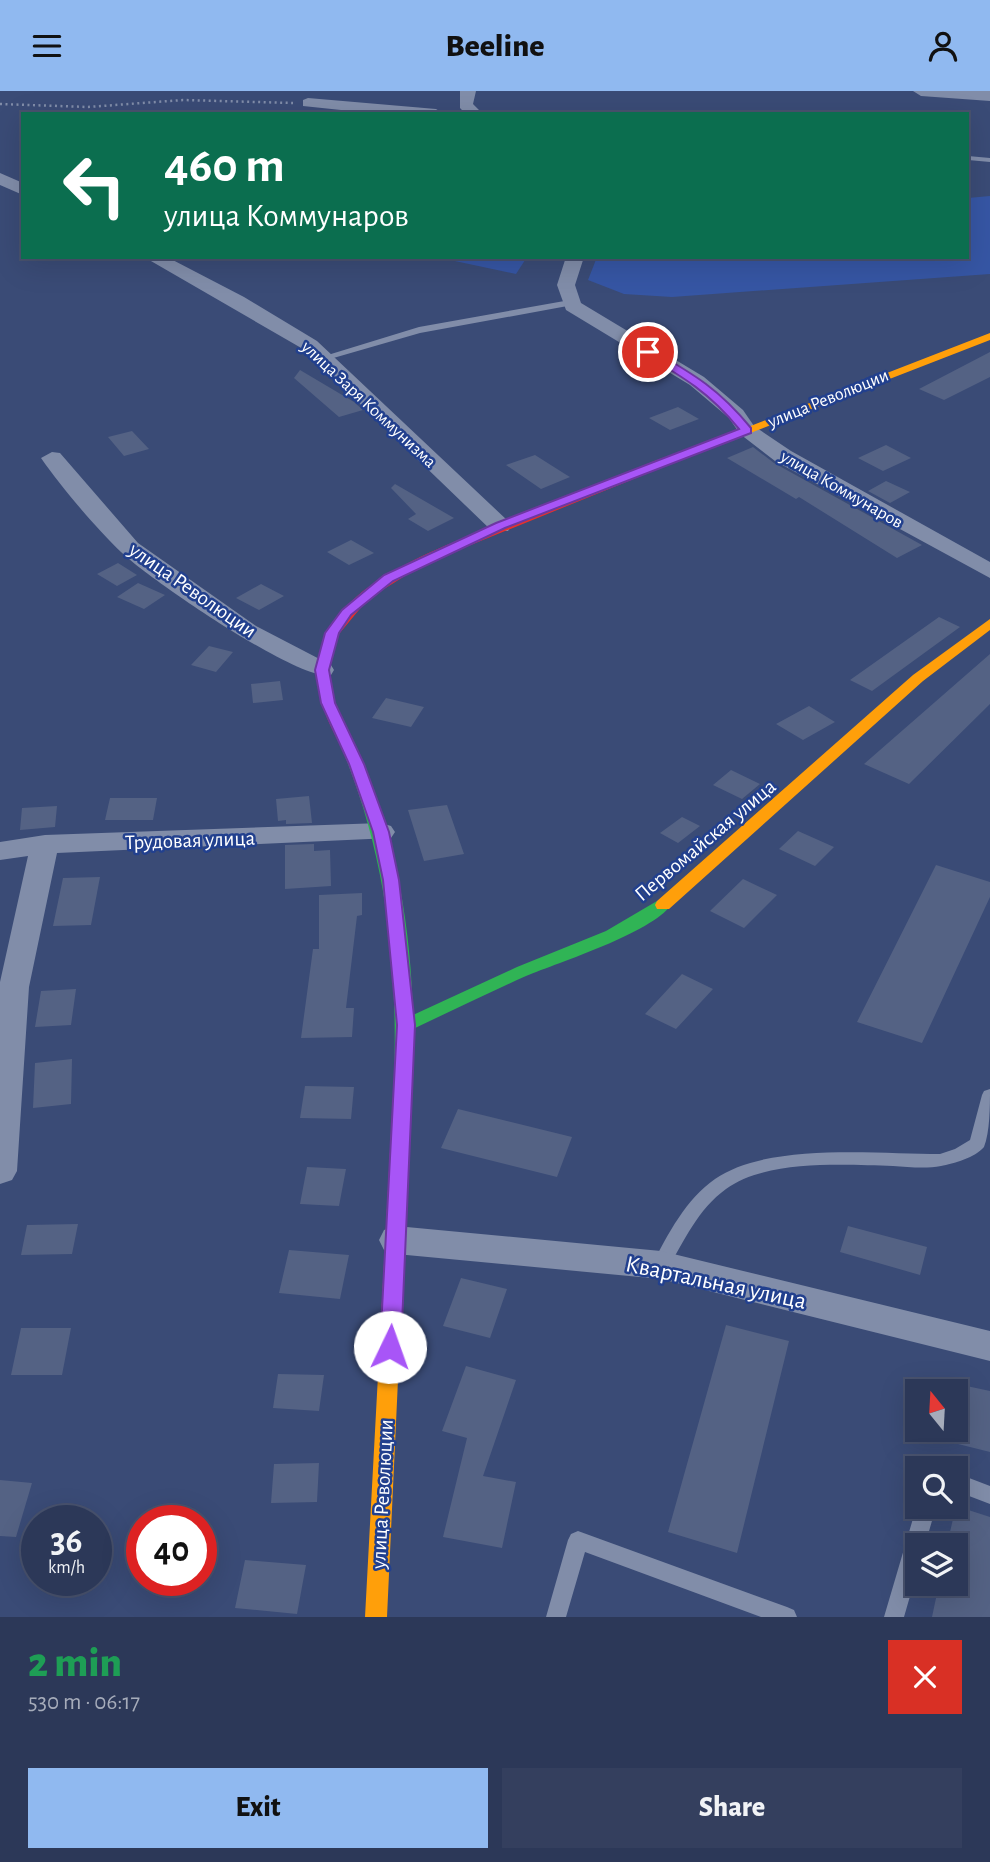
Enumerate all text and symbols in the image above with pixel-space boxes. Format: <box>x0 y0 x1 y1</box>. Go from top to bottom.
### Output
icon: menu <box>28 27 66 65</box>
icon: person <box>924 27 962 65</box>
text: Beeline <box>445 30 545 62</box>
icon: left <box>49 140 140 231</box>
text: 460 m <box>164 142 285 191</box>
text: улица Коммунаров <box>164 200 409 232</box>
pin <box>618 322 678 382</box>
icon: arrive <box>629 333 667 371</box>
street label: улица Заря Коммунизма <box>297 337 439 472</box>
street label: улица Революции <box>765 367 891 432</box>
street label: улица Коммунаров <box>776 447 906 532</box>
street label: улица Революции <box>124 538 260 642</box>
street label: Первомайская улица <box>631 775 780 905</box>
street label: Трудовая улица <box>125 828 256 853</box>
street label: Квартальная улица <box>623 1252 808 1314</box>
position arrow <box>353 1310 427 1384</box>
north arrow <box>905 1379 968 1442</box>
map controls <box>905 1379 968 1596</box>
street label: улица Революции <box>368 1419 397 1570</box>
button: search <box>905 1456 968 1519</box>
speed limit sign: 40 <box>126 1505 217 1596</box>
text: 36 <box>50 1524 82 1559</box>
button: layers <box>905 1533 968 1596</box>
text: km/h <box>48 1559 85 1577</box>
button: close <box>888 1640 962 1714</box>
text: 2 min <box>28 1642 122 1684</box>
text: 530 m · 06:17 <box>28 1691 140 1714</box>
button: Exit <box>28 1768 488 1848</box>
button: Share <box>502 1768 962 1848</box>

